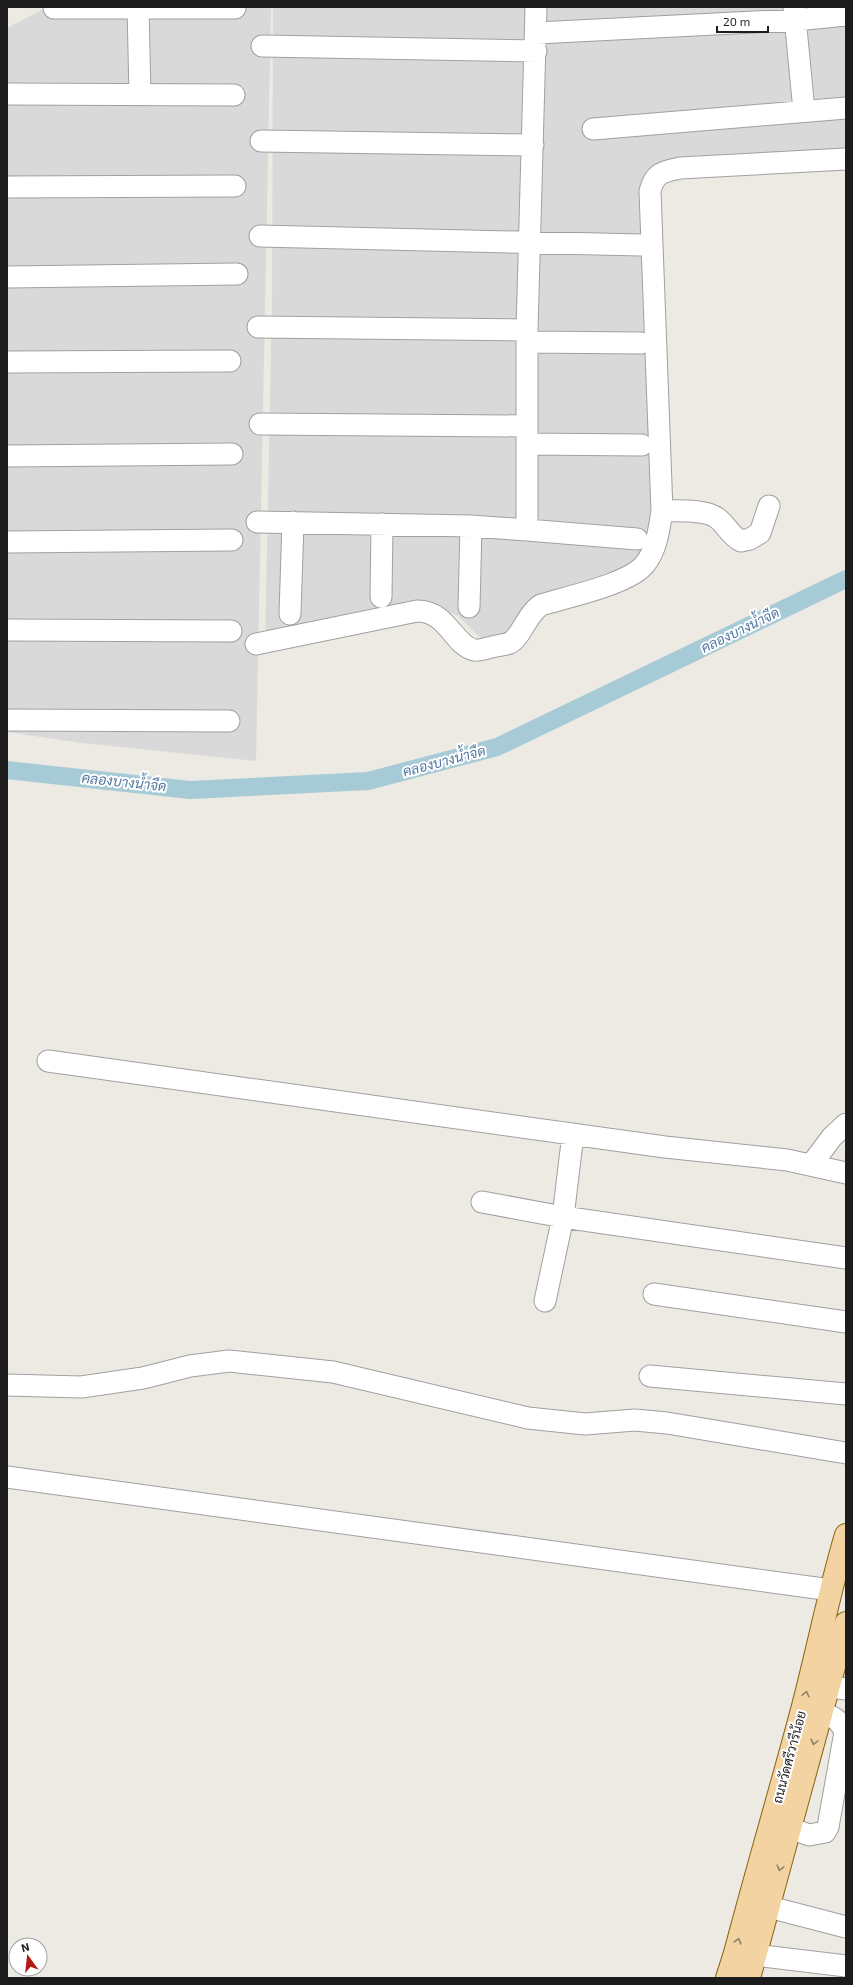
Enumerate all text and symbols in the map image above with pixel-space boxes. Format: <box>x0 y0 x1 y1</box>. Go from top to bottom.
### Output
scale bar <box>717 8 768 34</box>
text: 20 m <box>723 14 750 28</box>
water label: คลองบางน้ำจืด <box>696 601 782 656</box>
water label: คลองบางน้ำจืด <box>400 738 487 780</box>
water label: คลองบางน้ำจืด <box>81 766 168 794</box>
one-way arrow <box>801 1691 810 1698</box>
street label: ถนนวัดศรีวารีน้อย <box>768 1709 809 1805</box>
one-way arrow <box>810 1739 818 1745</box>
one-way arrow <box>776 1864 784 1871</box>
north arrow <box>8 1937 48 1977</box>
one-way arrow <box>733 1938 742 1945</box>
text: N <box>20 1940 31 1954</box>

